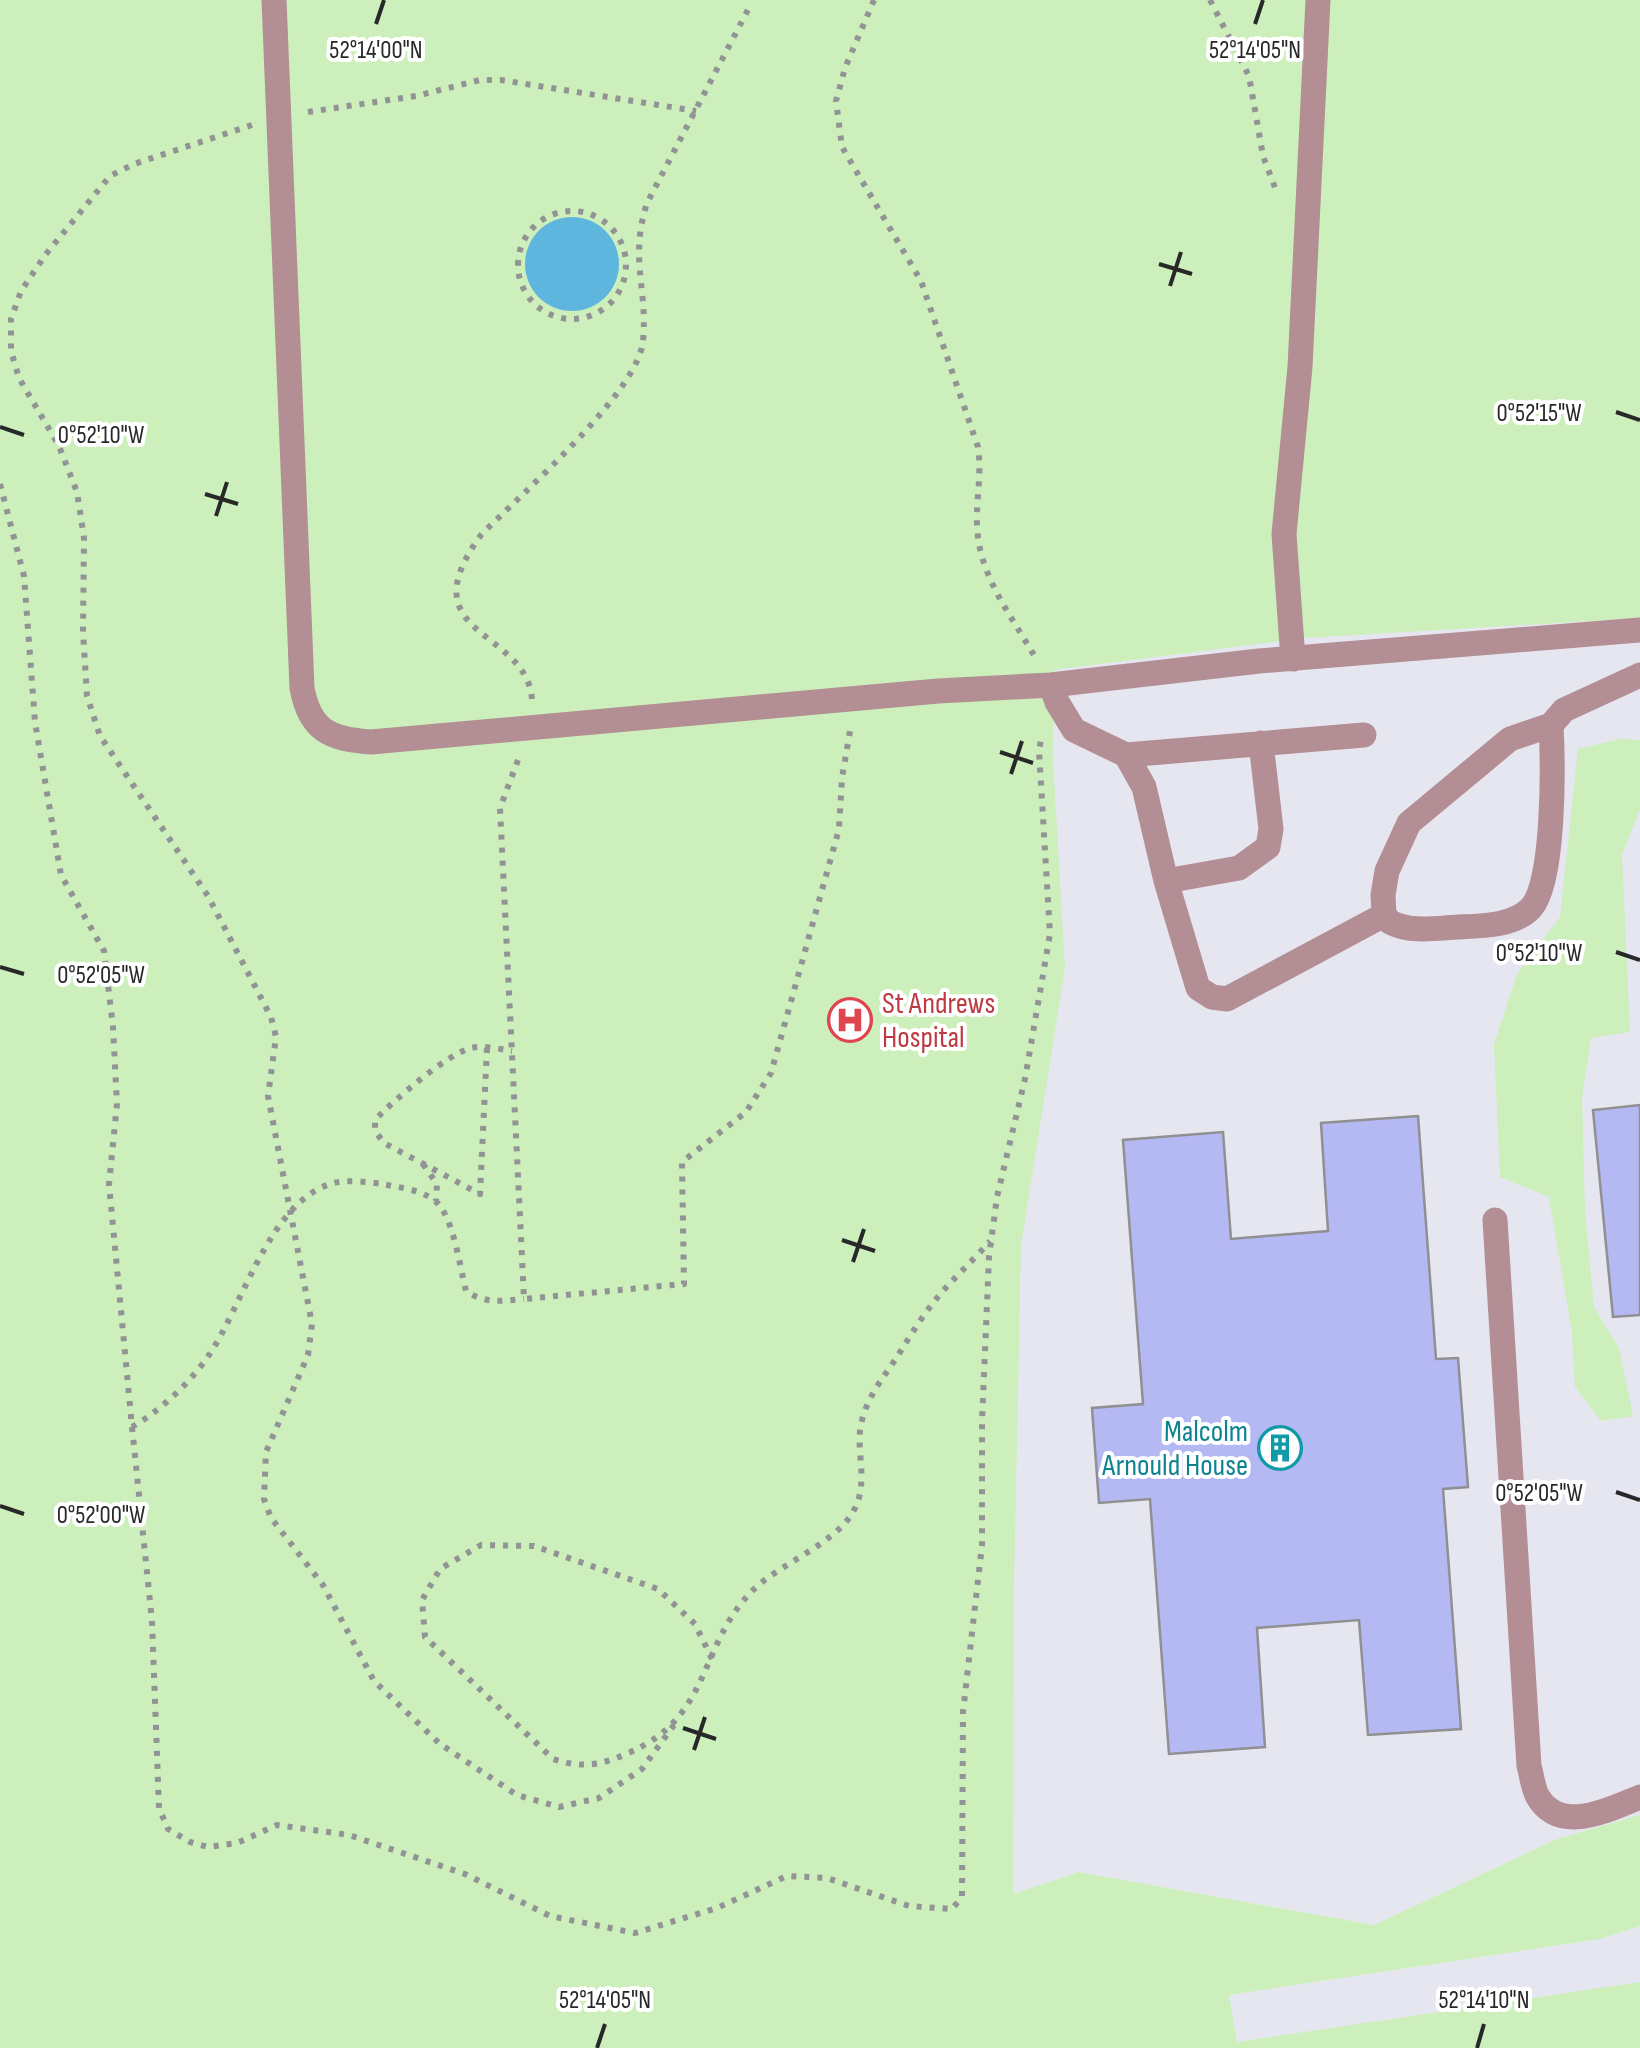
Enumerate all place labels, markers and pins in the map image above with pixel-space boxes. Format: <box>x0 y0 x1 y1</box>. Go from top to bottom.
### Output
place label: St Andrews Hospital <box>882 986 995 1056</box>
hospital icon: St Andrews Hospital <box>827 997 873 1043</box>
place label: Malcolm Arnould House <box>1101 1414 1248 1484</box>
building icon: Malcolm Arnould House <box>1257 1425 1303 1471</box>

